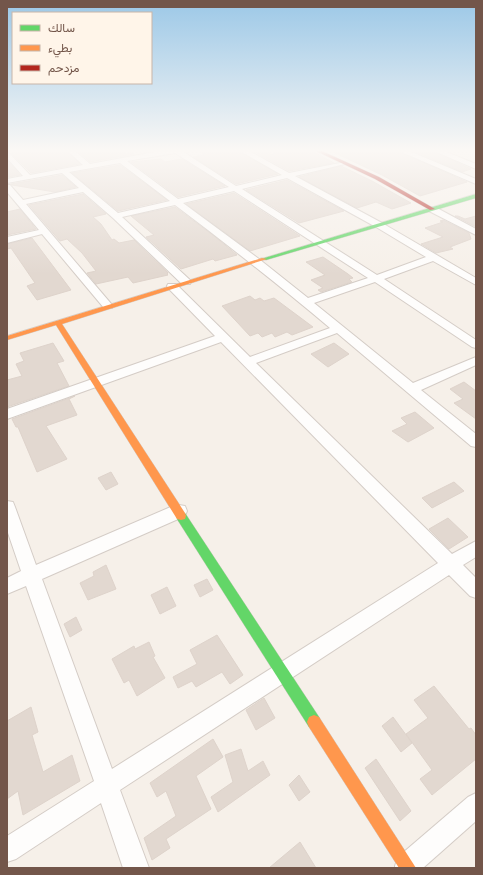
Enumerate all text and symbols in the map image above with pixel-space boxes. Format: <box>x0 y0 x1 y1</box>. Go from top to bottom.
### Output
legend <box>12 12 152 84</box>
text: سالك <box>48 21 75 36</box>
text: بطيء <box>48 41 72 58</box>
text: مزدحم <box>48 61 79 76</box>

